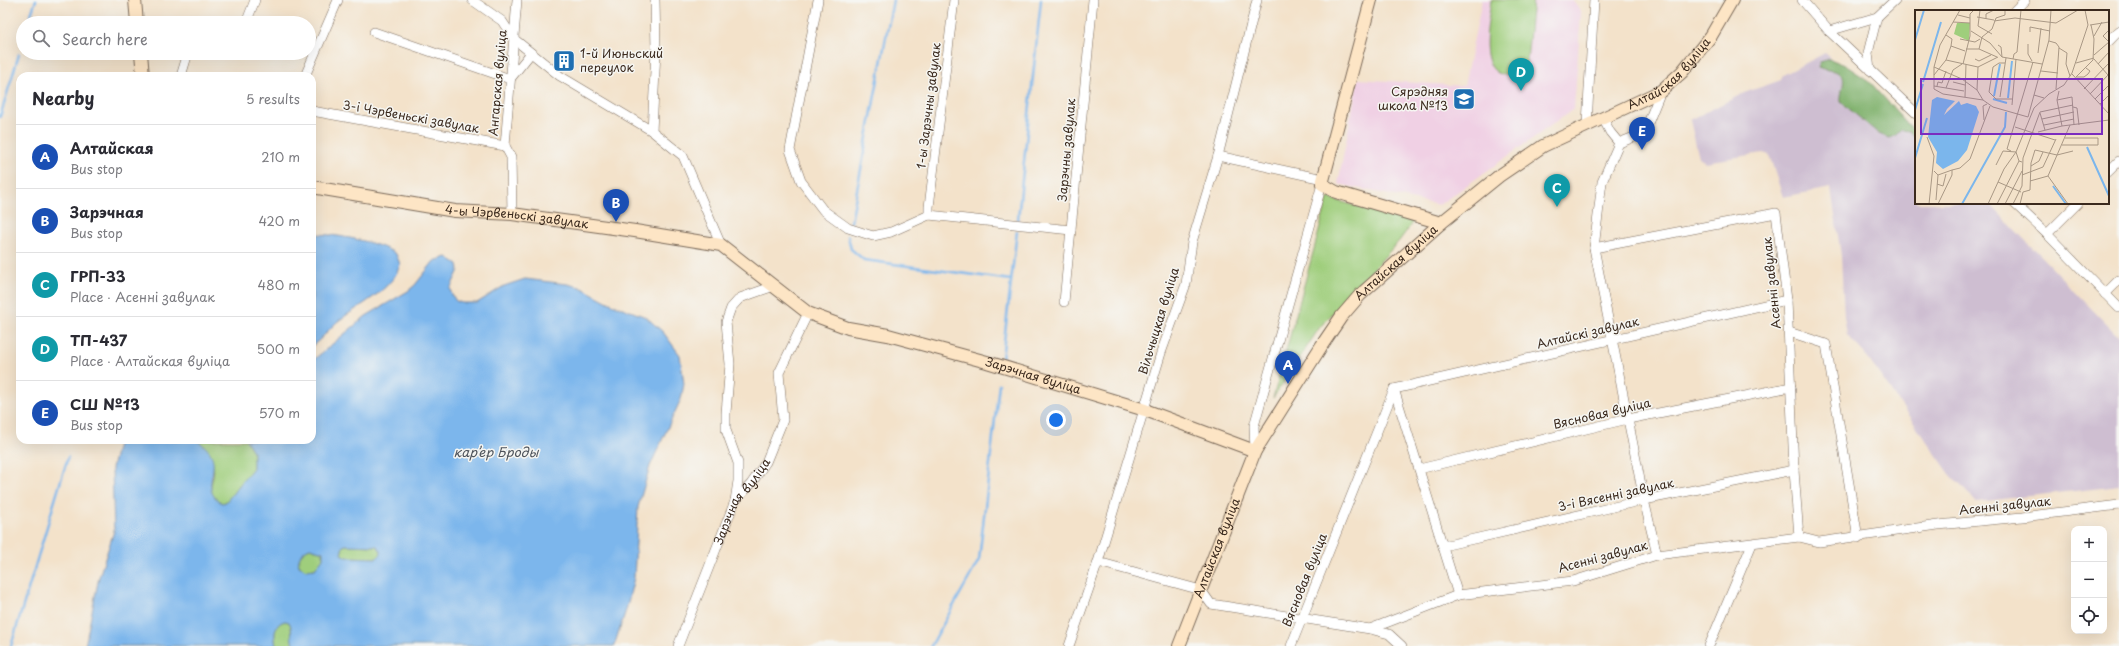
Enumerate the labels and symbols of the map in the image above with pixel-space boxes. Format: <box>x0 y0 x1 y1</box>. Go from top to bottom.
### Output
inset map <box>1915 10 2109 204</box>
street label: Ангарская вуліца <box>483 28 511 137</box>
street label: Алтайская вуліца <box>1624 33 1715 113</box>
street label: 1-ы Зарэчны завулак <box>911 41 945 170</box>
place label: 1-й Июньский переулок <box>580 44 663 76</box>
building icon: 1-й Июньский переулок <box>551 48 577 74</box>
pin: D <box>1508 58 1534 91</box>
place label: Сярэдняя школа №13 <box>1378 82 1448 114</box>
school or university icon: Сярэдняя школа №13 <box>1451 86 1477 112</box>
street label: 3-і Чэрвеньскі завулак <box>342 95 482 137</box>
street label: Зарэчны завулак <box>1053 97 1080 202</box>
pin: E <box>1629 117 1655 150</box>
pin: C <box>1544 174 1570 207</box>
pin: B <box>603 189 629 222</box>
street label: 4-ы Чэрвеньскі завулак <box>444 199 590 233</box>
street label: Алтайская вуліца <box>1350 220 1442 304</box>
street label: Асенні завулак <box>1757 236 1785 330</box>
street label: Вільчыцкая вуліца <box>1133 264 1183 377</box>
street label: Алтайскі завулак <box>1535 311 1641 353</box>
pin: A <box>1275 351 1301 384</box>
street label: Зарэчная вуліца <box>984 352 1084 398</box>
street label: Вясновая вуліца <box>1551 393 1653 433</box>
your location <box>1046 410 1066 430</box>
water label: карʼер Броды <box>454 442 539 461</box>
street label: Зарэчная вуліца <box>709 454 774 547</box>
street label: 3-і Вясенні завулак <box>1556 473 1676 515</box>
street label: Асенні завулак <box>1958 491 2052 519</box>
street label: Алтайская вуліца <box>1189 495 1244 600</box>
street label: Вясновая вуліца <box>1277 529 1331 629</box>
street label: Асенні завулак <box>1556 535 1650 577</box>

